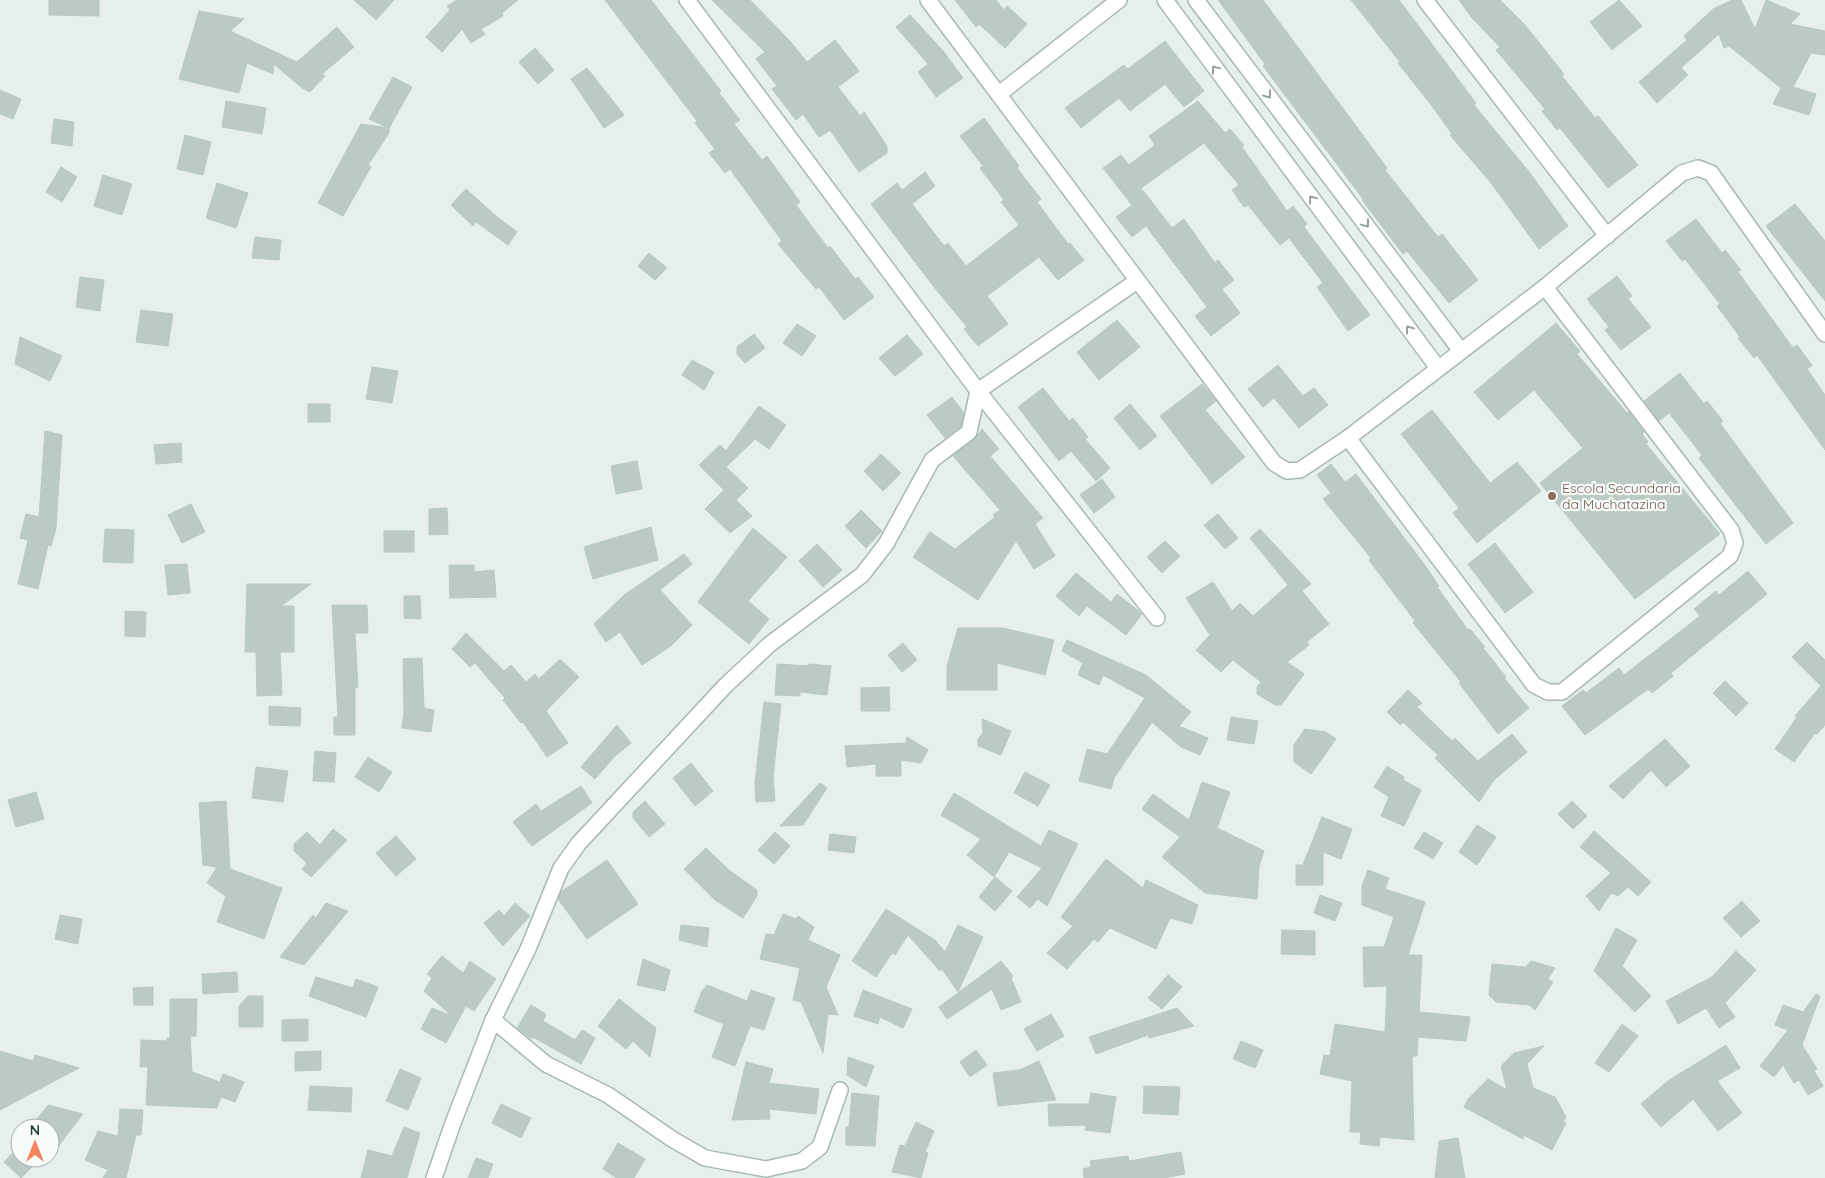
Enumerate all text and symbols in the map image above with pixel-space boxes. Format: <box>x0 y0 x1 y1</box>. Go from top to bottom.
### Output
one-way arrow <box>1213 66 1221 75</box>
one-way arrow <box>1262 89 1271 99</box>
one-way arrow <box>1310 196 1318 205</box>
one-way arrow <box>1360 218 1369 228</box>
one-way arrow <box>1407 326 1415 335</box>
place label: Escola Secundaria da Muchatazina <box>1562 479 1681 513</box>
marker: Escola Secundaria da Muchatazina <box>1546 490 1558 502</box>
north arrow <box>10 1118 60 1168</box>
text: N <box>30 1121 40 1139</box>

